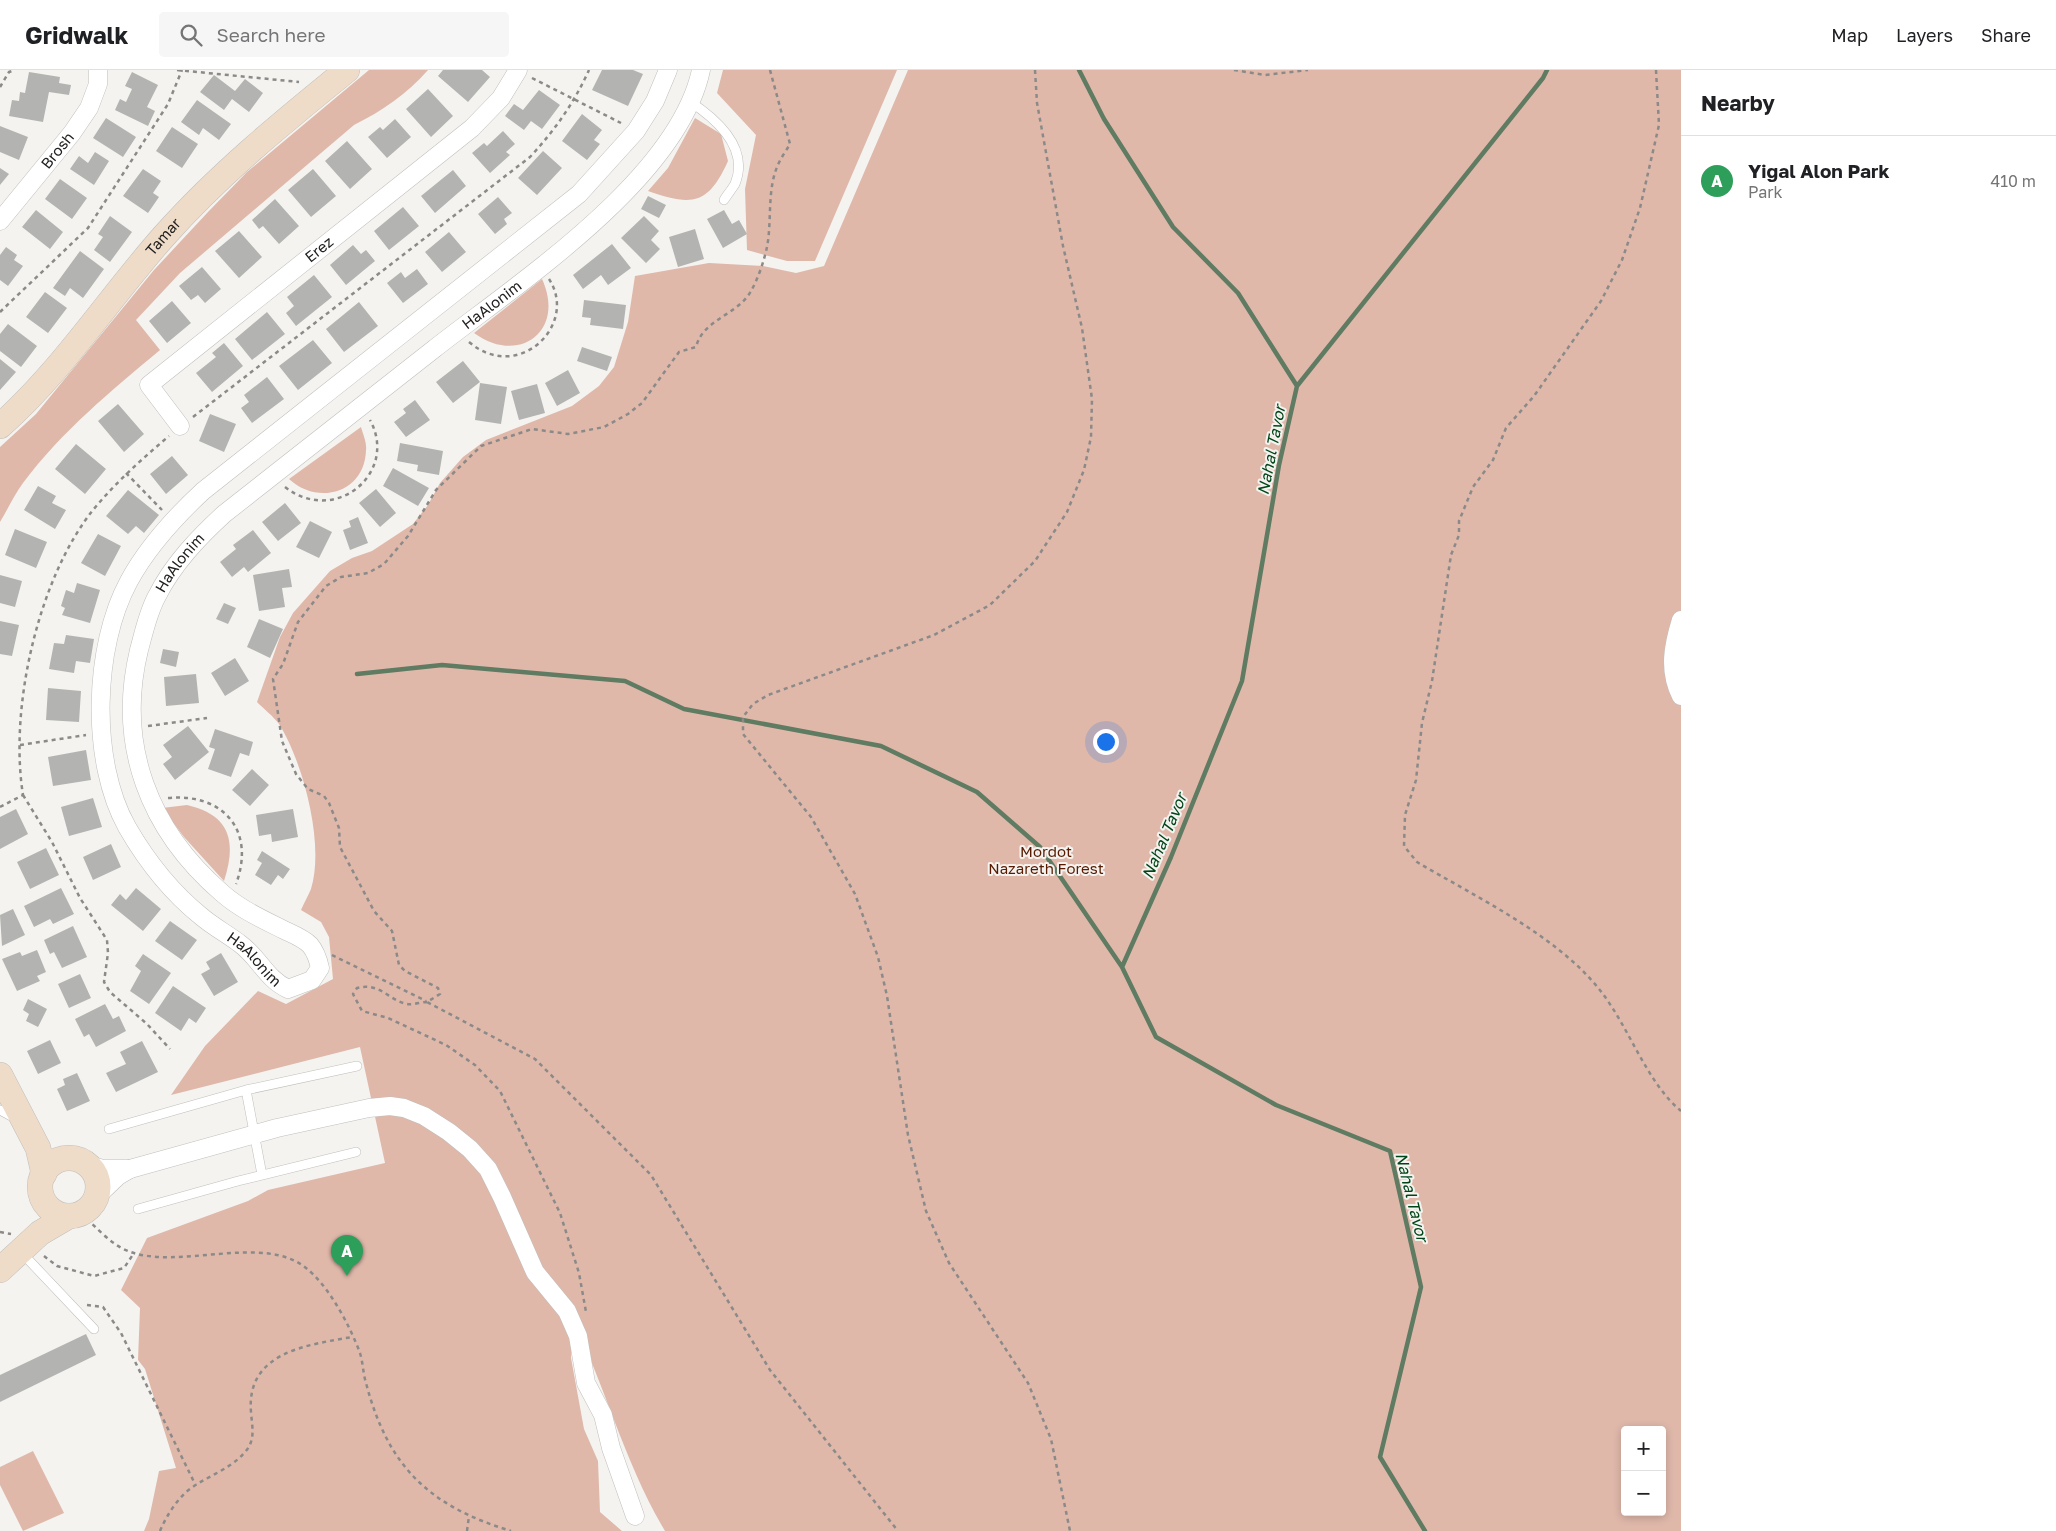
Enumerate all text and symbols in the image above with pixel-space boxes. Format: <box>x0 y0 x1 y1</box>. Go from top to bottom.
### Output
search box <box>159 12 509 57</box>
text: Gridwalk <box>25 20 129 49</box>
icon: search <box>177 21 205 49</box>
text: Search here <box>217 23 325 46</box>
text: Map <box>1831 24 1868 46</box>
text: Layers <box>1896 24 1953 46</box>
text: Share <box>1981 24 2031 46</box>
text: Nearby <box>1701 90 1775 116</box>
street label: Brosh <box>37 128 77 172</box>
text: Yigal Alon Park <box>1748 159 1889 182</box>
text: A <box>1711 171 1723 191</box>
text: 410 m <box>1990 171 2036 191</box>
text: Park <box>1748 182 1783 202</box>
street label: Tamar <box>141 214 184 259</box>
street label: Erez <box>301 232 337 265</box>
street label: HaAlonim <box>458 276 525 332</box>
water label: Nahal Tavor <box>1253 401 1290 497</box>
street label: HaAlonim <box>151 529 207 595</box>
your location <box>1093 729 1119 755</box>
water label: Nahal Tavor <box>1137 788 1192 882</box>
park label: Mordot Nazareth Forest <box>988 842 1104 877</box>
street label: HaAlonim <box>224 927 285 990</box>
water label: Nahal Tavor <box>1391 1150 1433 1246</box>
pin: A <box>331 1235 363 1276</box>
map controls <box>1621 1426 1666 1516</box>
button: + <box>1621 1426 1666 1471</box>
button: − <box>1621 1471 1666 1516</box>

